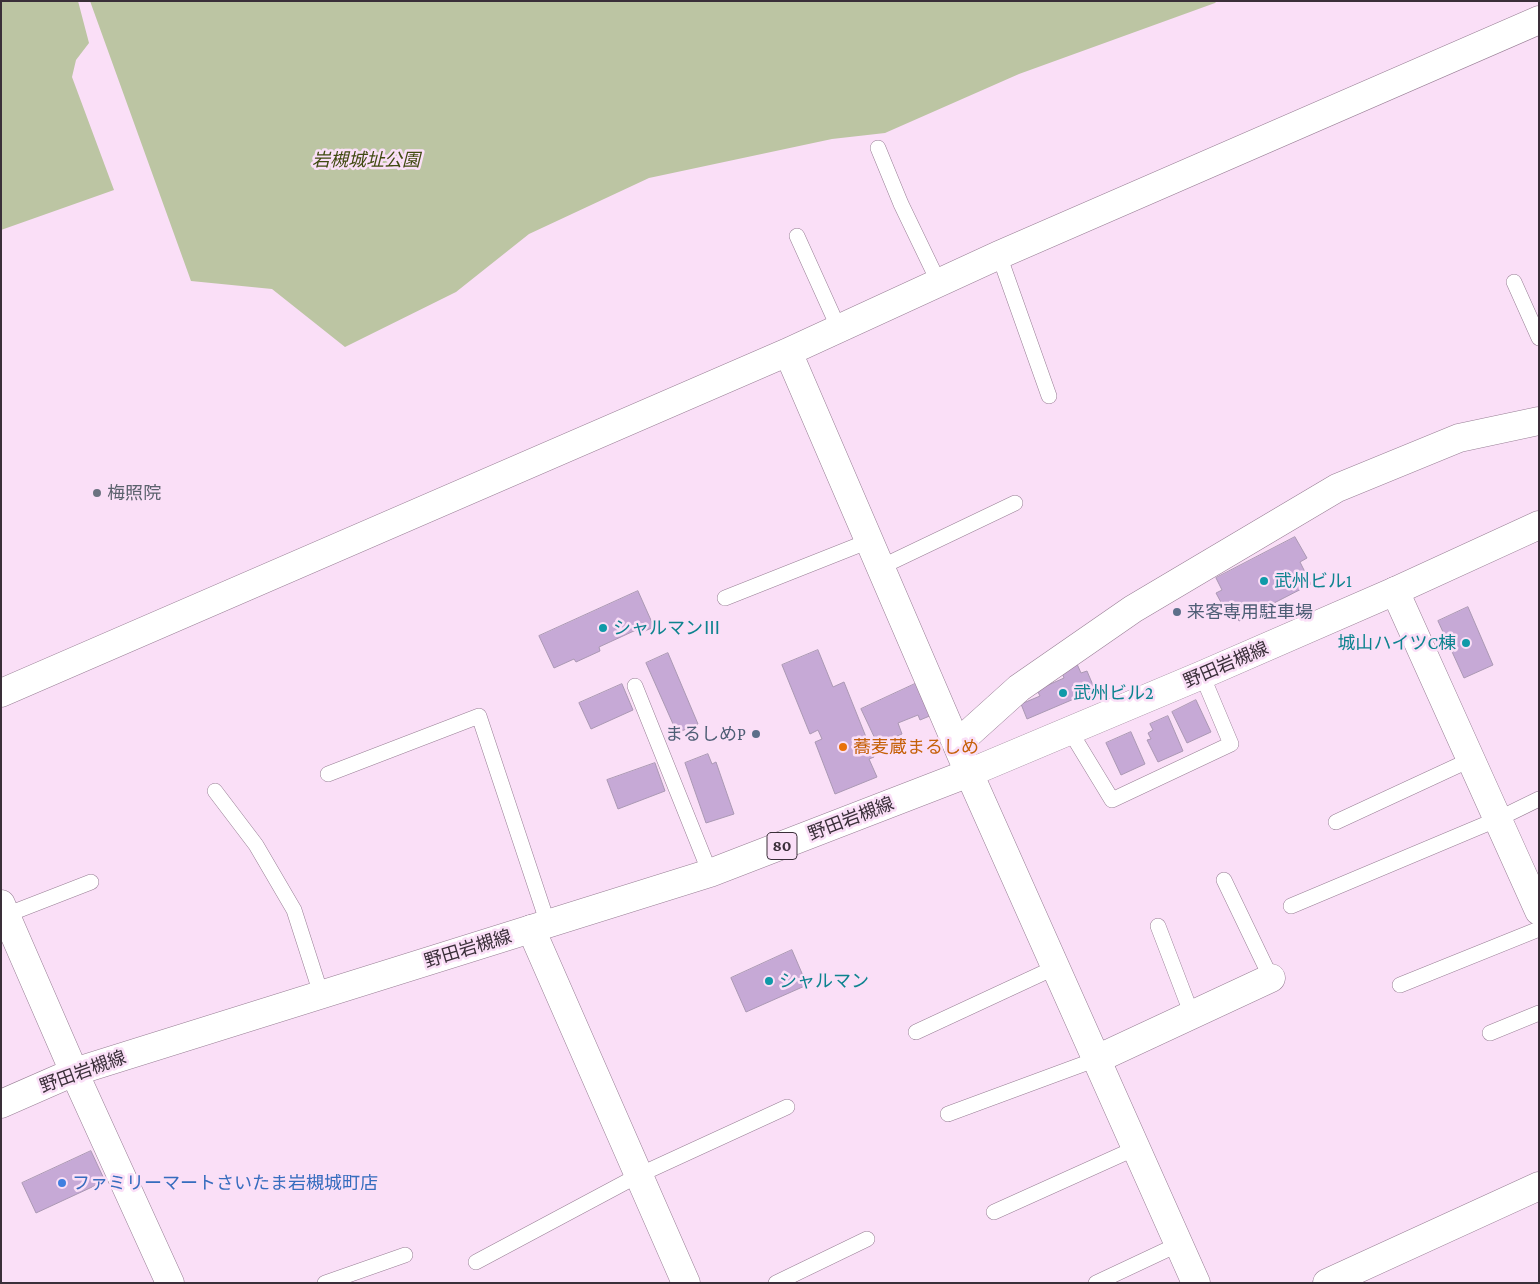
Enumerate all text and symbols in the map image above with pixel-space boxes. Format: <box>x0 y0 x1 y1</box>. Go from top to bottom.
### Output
park label: 岩槻城址公園 <box>312 149 420 171</box>
place label: 梅照院 <box>107 482 161 504</box>
marker: 梅照院 <box>91 487 103 499</box>
place label: 武州ビル1 <box>1274 570 1352 592</box>
marker: 武州ビル1 <box>1258 575 1270 587</box>
place label: 来客専用駐車場 <box>1187 601 1313 623</box>
marker: 来客専用駐車場 <box>1171 606 1183 618</box>
place label: シャルマンⅢ <box>613 617 721 639</box>
marker: シャルマンⅢ <box>597 622 609 634</box>
place label: 城山ハイツC棟 <box>1337 632 1456 654</box>
street label: 野田岩槻線 <box>1180 637 1272 693</box>
marker: 城山ハイツC棟 <box>1460 637 1472 649</box>
place label: 武州ビル2 <box>1073 682 1154 704</box>
marker: 武州ビル2 <box>1057 687 1069 699</box>
place label: まるしめP <box>665 723 746 745</box>
marker: まるしめP <box>750 728 762 740</box>
place label: 蕎麦蔵まるしめ <box>853 736 979 758</box>
marker: 蕎麦蔵まるしめ <box>837 741 849 753</box>
street label: 野田岩槻線 <box>805 793 897 845</box>
road number: 80 <box>767 832 797 859</box>
street label: 野田岩槻線 <box>422 926 514 972</box>
place label: シャルマン <box>779 970 869 992</box>
marker: シャルマン <box>763 975 775 987</box>
street label: 野田岩槻線 <box>37 1046 129 1098</box>
place label: ファミリーマートさいたま岩槻城町店 <box>72 1172 378 1194</box>
marker: ファミリーマートさいたま岩槻城町店 <box>56 1177 68 1189</box>

